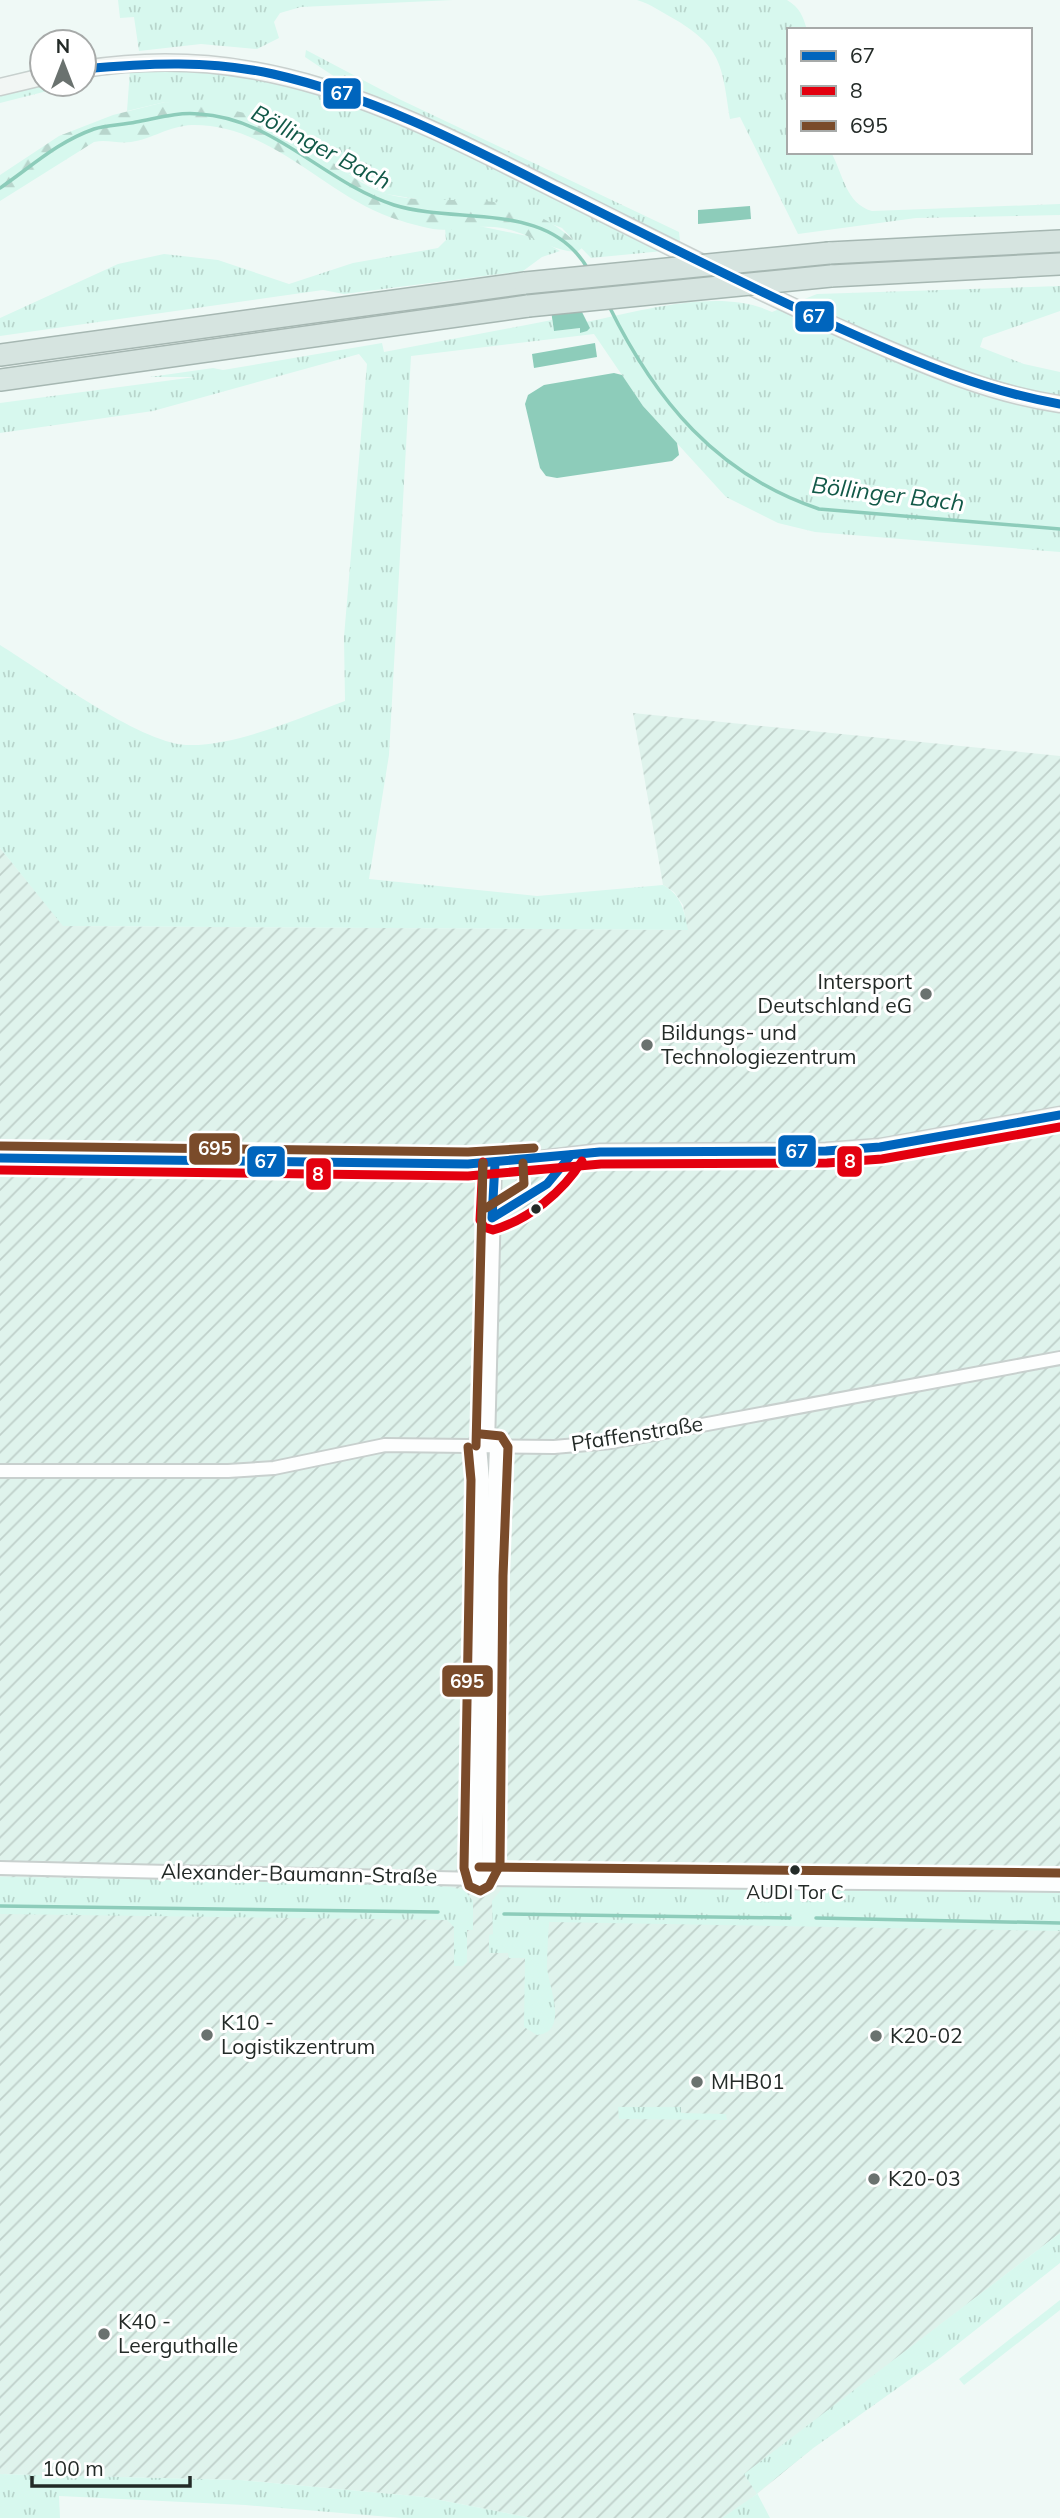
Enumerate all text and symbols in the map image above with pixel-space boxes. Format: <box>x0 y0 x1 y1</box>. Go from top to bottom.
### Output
north arrow <box>28 28 98 98</box>
legend <box>787 28 1032 154</box>
text: N <box>56 34 70 58</box>
text: 67 <box>850 42 875 68</box>
line badge: 67 <box>322 77 362 110</box>
text: 8 <box>850 77 863 103</box>
text: 67 <box>331 81 353 105</box>
water label: Böllinger Bach <box>247 98 396 195</box>
text: 695 <box>850 112 888 138</box>
line badge: 67 <box>794 300 835 333</box>
text: 67 <box>803 304 825 328</box>
water label: Böllinger Bach <box>810 470 966 517</box>
place label: Intersport Deutschland eG <box>758 968 912 1018</box>
marker: Intersport Deutschland eG <box>918 986 934 1002</box>
place label: Bildungs- und Technologiezentrum <box>661 1019 856 1069</box>
marker: Bildungs- und Technologiezentrum <box>639 1037 655 1053</box>
line badge: 695 <box>188 1132 241 1166</box>
line badge: 67 <box>777 1134 817 1168</box>
text: 695 <box>198 1136 232 1160</box>
text: 67 <box>786 1139 808 1163</box>
line badge: 67 <box>246 1145 286 1178</box>
line badge: 8 <box>836 1145 863 1178</box>
text: 67 <box>255 1149 277 1173</box>
text: 8 <box>844 1149 856 1173</box>
line badge: 8 <box>305 1157 332 1191</box>
text: 8 <box>312 1162 324 1186</box>
unlabelled marker <box>529 1202 543 1216</box>
street label: Pfaffenstraße <box>569 1410 705 1456</box>
line badge: 695 <box>441 1664 494 1698</box>
text: 695 <box>450 1669 484 1693</box>
street label: Alexander-Baumann-Straße <box>161 1858 437 1888</box>
marker: AUDI Tor C <box>788 1863 802 1877</box>
place label: AUDI Tor C <box>746 1880 844 1904</box>
place label: K10 - Logistikzentrum <box>221 2009 375 2059</box>
place label: K20-02 <box>890 2022 963 2048</box>
marker: K10 - Logistikzentrum <box>199 2027 215 2043</box>
marker: K20-02 <box>868 2028 884 2044</box>
place label: MHB01 <box>711 2068 785 2094</box>
marker: MHB01 <box>689 2074 705 2090</box>
place label: K20-03 <box>888 2165 961 2191</box>
marker: K20-03 <box>866 2171 882 2187</box>
place label: K40 - Leerguthalle <box>118 2308 238 2358</box>
marker: K40 - Leerguthalle <box>96 2326 112 2342</box>
scale bar <box>32 2444 189 2488</box>
text: 100 m <box>42 2455 104 2481</box>

